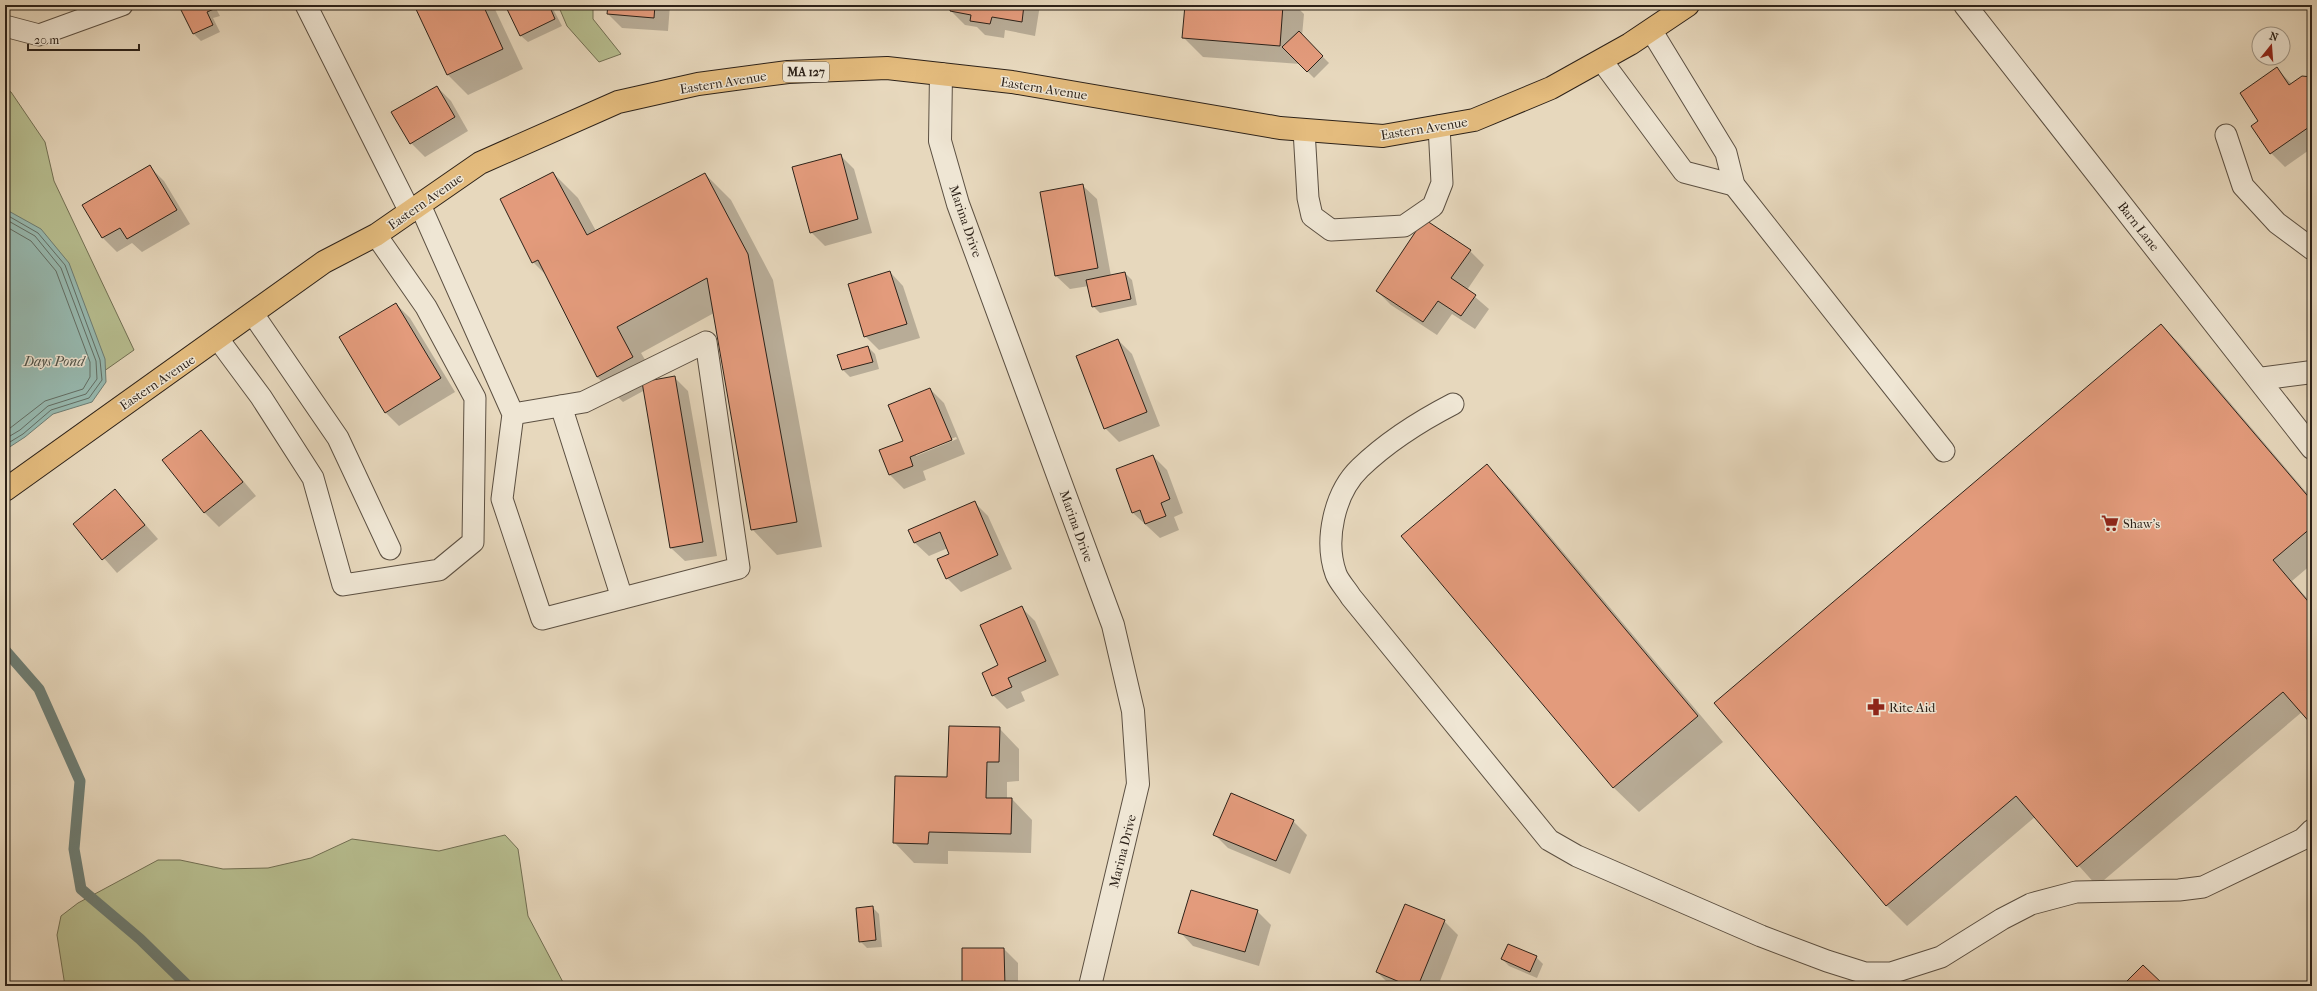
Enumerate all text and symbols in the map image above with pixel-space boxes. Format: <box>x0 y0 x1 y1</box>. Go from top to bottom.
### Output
scale bar <box>28 26 139 52</box>
north arrow <box>2251 26 2291 66</box>
text: N <box>2268 29 2280 45</box>
text: 20 m <box>34 33 59 47</box>
road number: MA 127 <box>783 62 829 82</box>
street label: Eastern Avenue <box>679 68 768 97</box>
street label: Eastern Avenue <box>999 74 1089 103</box>
street label: Eastern Avenue <box>1380 114 1469 143</box>
street label: Eastern Avenue <box>385 170 466 233</box>
street label: Marina Drive <box>946 183 985 260</box>
street label: Barn Lane <box>2115 199 2163 254</box>
street label: Eastern Avenue <box>117 351 198 413</box>
water label: Days Pond <box>23 353 86 370</box>
street label: Marina Drive <box>1057 488 1097 565</box>
supermarket icon: Shaw's <box>2100 513 2120 533</box>
place label: Shaw's <box>2123 516 2160 531</box>
pharmacy icon: Rite Aid <box>1866 697 1886 717</box>
place label: Rite Aid <box>1889 700 1936 715</box>
street label: Marina Drive <box>1106 812 1139 890</box>

